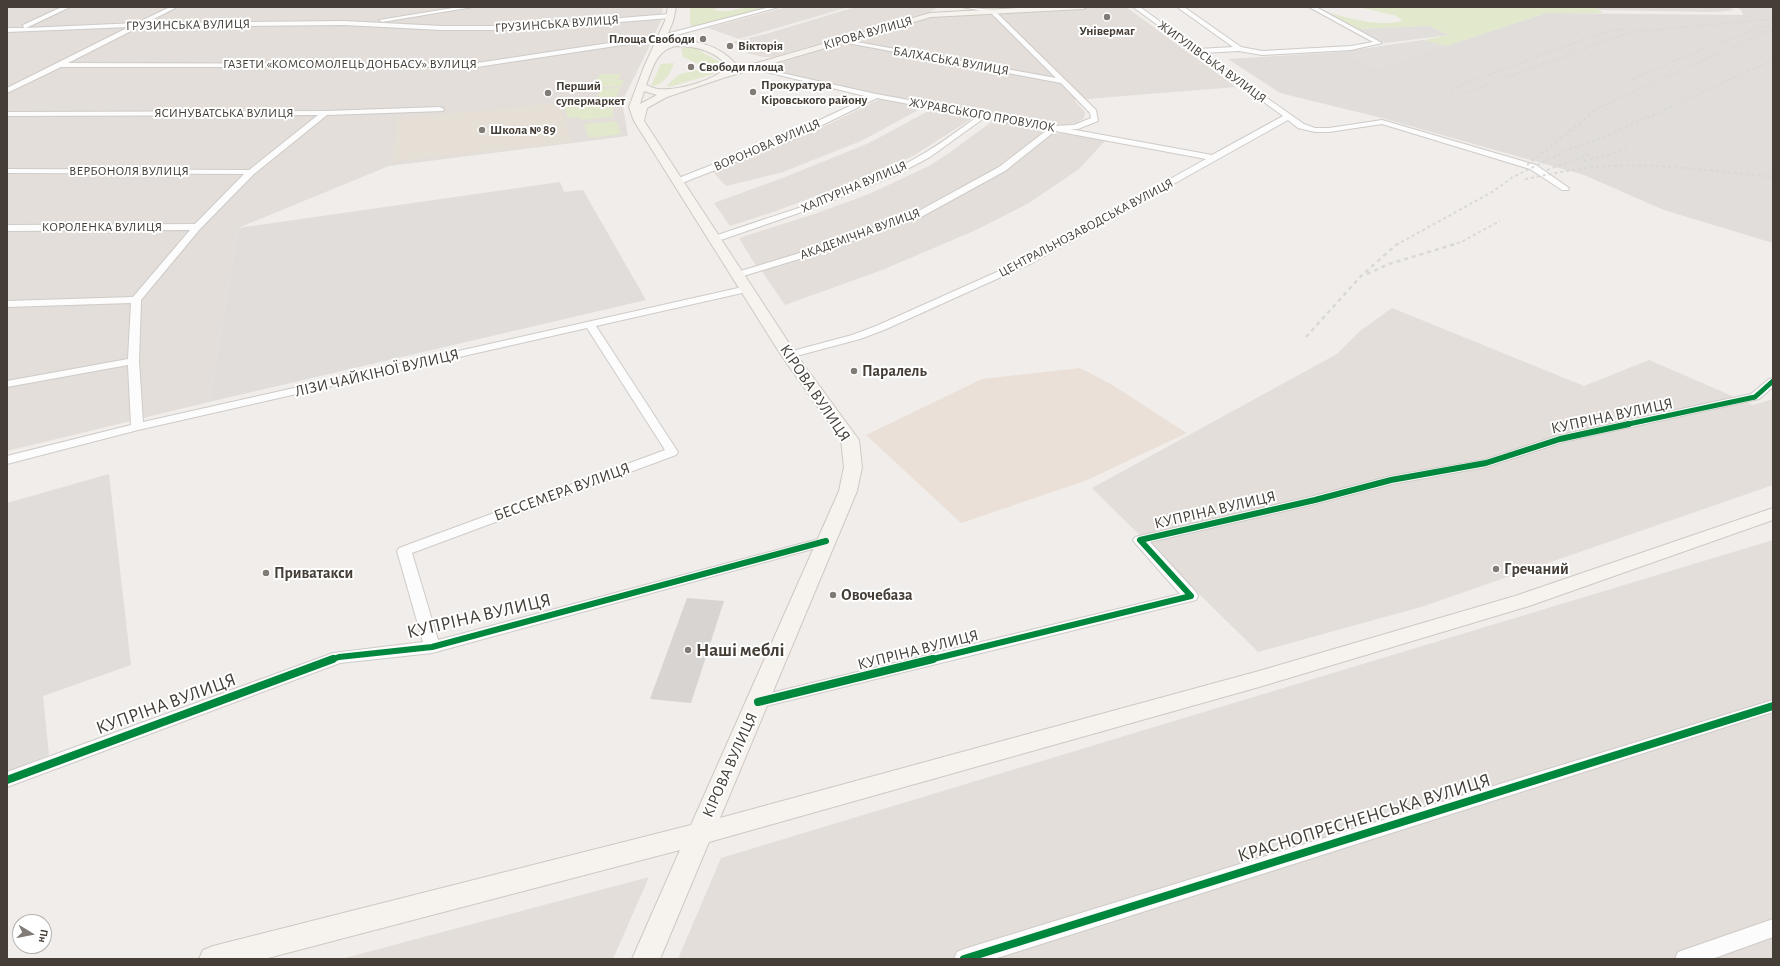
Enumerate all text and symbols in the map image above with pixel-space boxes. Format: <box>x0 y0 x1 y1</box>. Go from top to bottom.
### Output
street label: ГРУЗИНСЬКА ВУЛИЦЯ <box>494 12 620 36</box>
marker: Універмаг <box>1102 12 1112 22</box>
street label: КІРОВА ВУЛИЦЯ <box>822 13 914 53</box>
street label: ГРУЗИНСЬКА ВУЛИЦЯ <box>126 16 250 34</box>
street label: ЖИГУЛІВСЬКА ВУЛИЦЯ <box>1155 17 1269 107</box>
place label: Універмаг <box>1079 23 1135 39</box>
place label: Площа Свободи <box>609 31 695 47</box>
marker: Площа Свободи <box>698 34 708 44</box>
place label: Вікторія <box>738 38 783 54</box>
marker: Вікторія <box>725 41 735 51</box>
street label: БАЛХАСЬКА ВУЛИЦЯ <box>892 43 1010 79</box>
street label: ГАЗЕТИ «КОМСОМОЛЕЦЬ ДОНБАСУ» ВУЛИЦЯ <box>223 56 477 72</box>
place label: Свободи площа <box>699 59 784 75</box>
marker: Свободи площа <box>686 62 696 72</box>
place label: Прокуратура Кіровського району <box>761 77 867 108</box>
place label: Перший супермаркет <box>556 78 625 109</box>
marker: Прокуратура Кіровського району <box>748 87 758 97</box>
marker: Перший супермаркет <box>543 88 553 98</box>
street label: ЖУРАВСЬКОГО ПРОВУЛОК <box>908 94 1056 136</box>
street label: ЯСИНУВАТСЬКА ВУЛИЦЯ <box>154 105 294 121</box>
street label: ВОРОНОВА ВУЛИЦЯ <box>711 115 823 175</box>
place label: Школа № 89 <box>490 122 556 138</box>
marker: Школа № 89 <box>477 125 487 135</box>
street label: ХАЛТУРІНА ВУЛИЦЯ <box>799 158 909 216</box>
street label: ВЕРБОНОЛЯ ВУЛИЦЯ <box>69 163 189 179</box>
street label: ЦЕНТРАЛЬНОЗАВОДСЬКА ВУЛИЦЯ <box>996 175 1176 281</box>
street label: АКАДЕМІЧНА ВУЛИЦЯ <box>798 205 922 263</box>
street label: КОРОЛЕНКА ВУЛИЦЯ <box>42 219 162 235</box>
street label: КІРОВА ВУЛИЦЯ <box>775 341 855 445</box>
street label: ЛІЗИ ЧАЙКІНОЇ ВУЛИЦЯ <box>293 345 461 401</box>
place label: Паралель <box>862 361 927 381</box>
marker: Паралель <box>849 366 859 376</box>
street label: КУПРІНА ВУЛИЦЯ <box>1549 394 1675 438</box>
street label: БЕССЕМЕРА ВУЛИЦЯ <box>491 458 633 526</box>
street label: КУПРІНА ВУЛИЦЯ <box>1152 487 1278 533</box>
place label: Гречаний <box>1504 559 1569 579</box>
place label: Приватакси <box>274 563 353 583</box>
marker: Гречаний <box>1491 564 1501 574</box>
marker: Приватакси <box>261 568 271 578</box>
place label: Овочебаза <box>841 585 913 605</box>
street label: КУПРІНА ВУЛИЦЯ <box>405 588 553 644</box>
marker: Овочебаза <box>828 590 838 600</box>
street label: КУПРІНА ВУЛИЦЯ <box>855 626 981 674</box>
place label: Наші меблі <box>696 639 784 661</box>
marker: Наші меблі <box>683 645 693 655</box>
street label: КУПРІНА ВУЛИЦЯ <box>93 668 239 740</box>
street label: КІРОВА ВУЛИЦЯ <box>698 709 762 821</box>
street label: КРАСНОПРЕСНЕНСЬКА ВУЛИЦЯ <box>1235 769 1493 867</box>
north arrow <box>12 914 52 954</box>
text: Пн <box>37 928 50 944</box>

